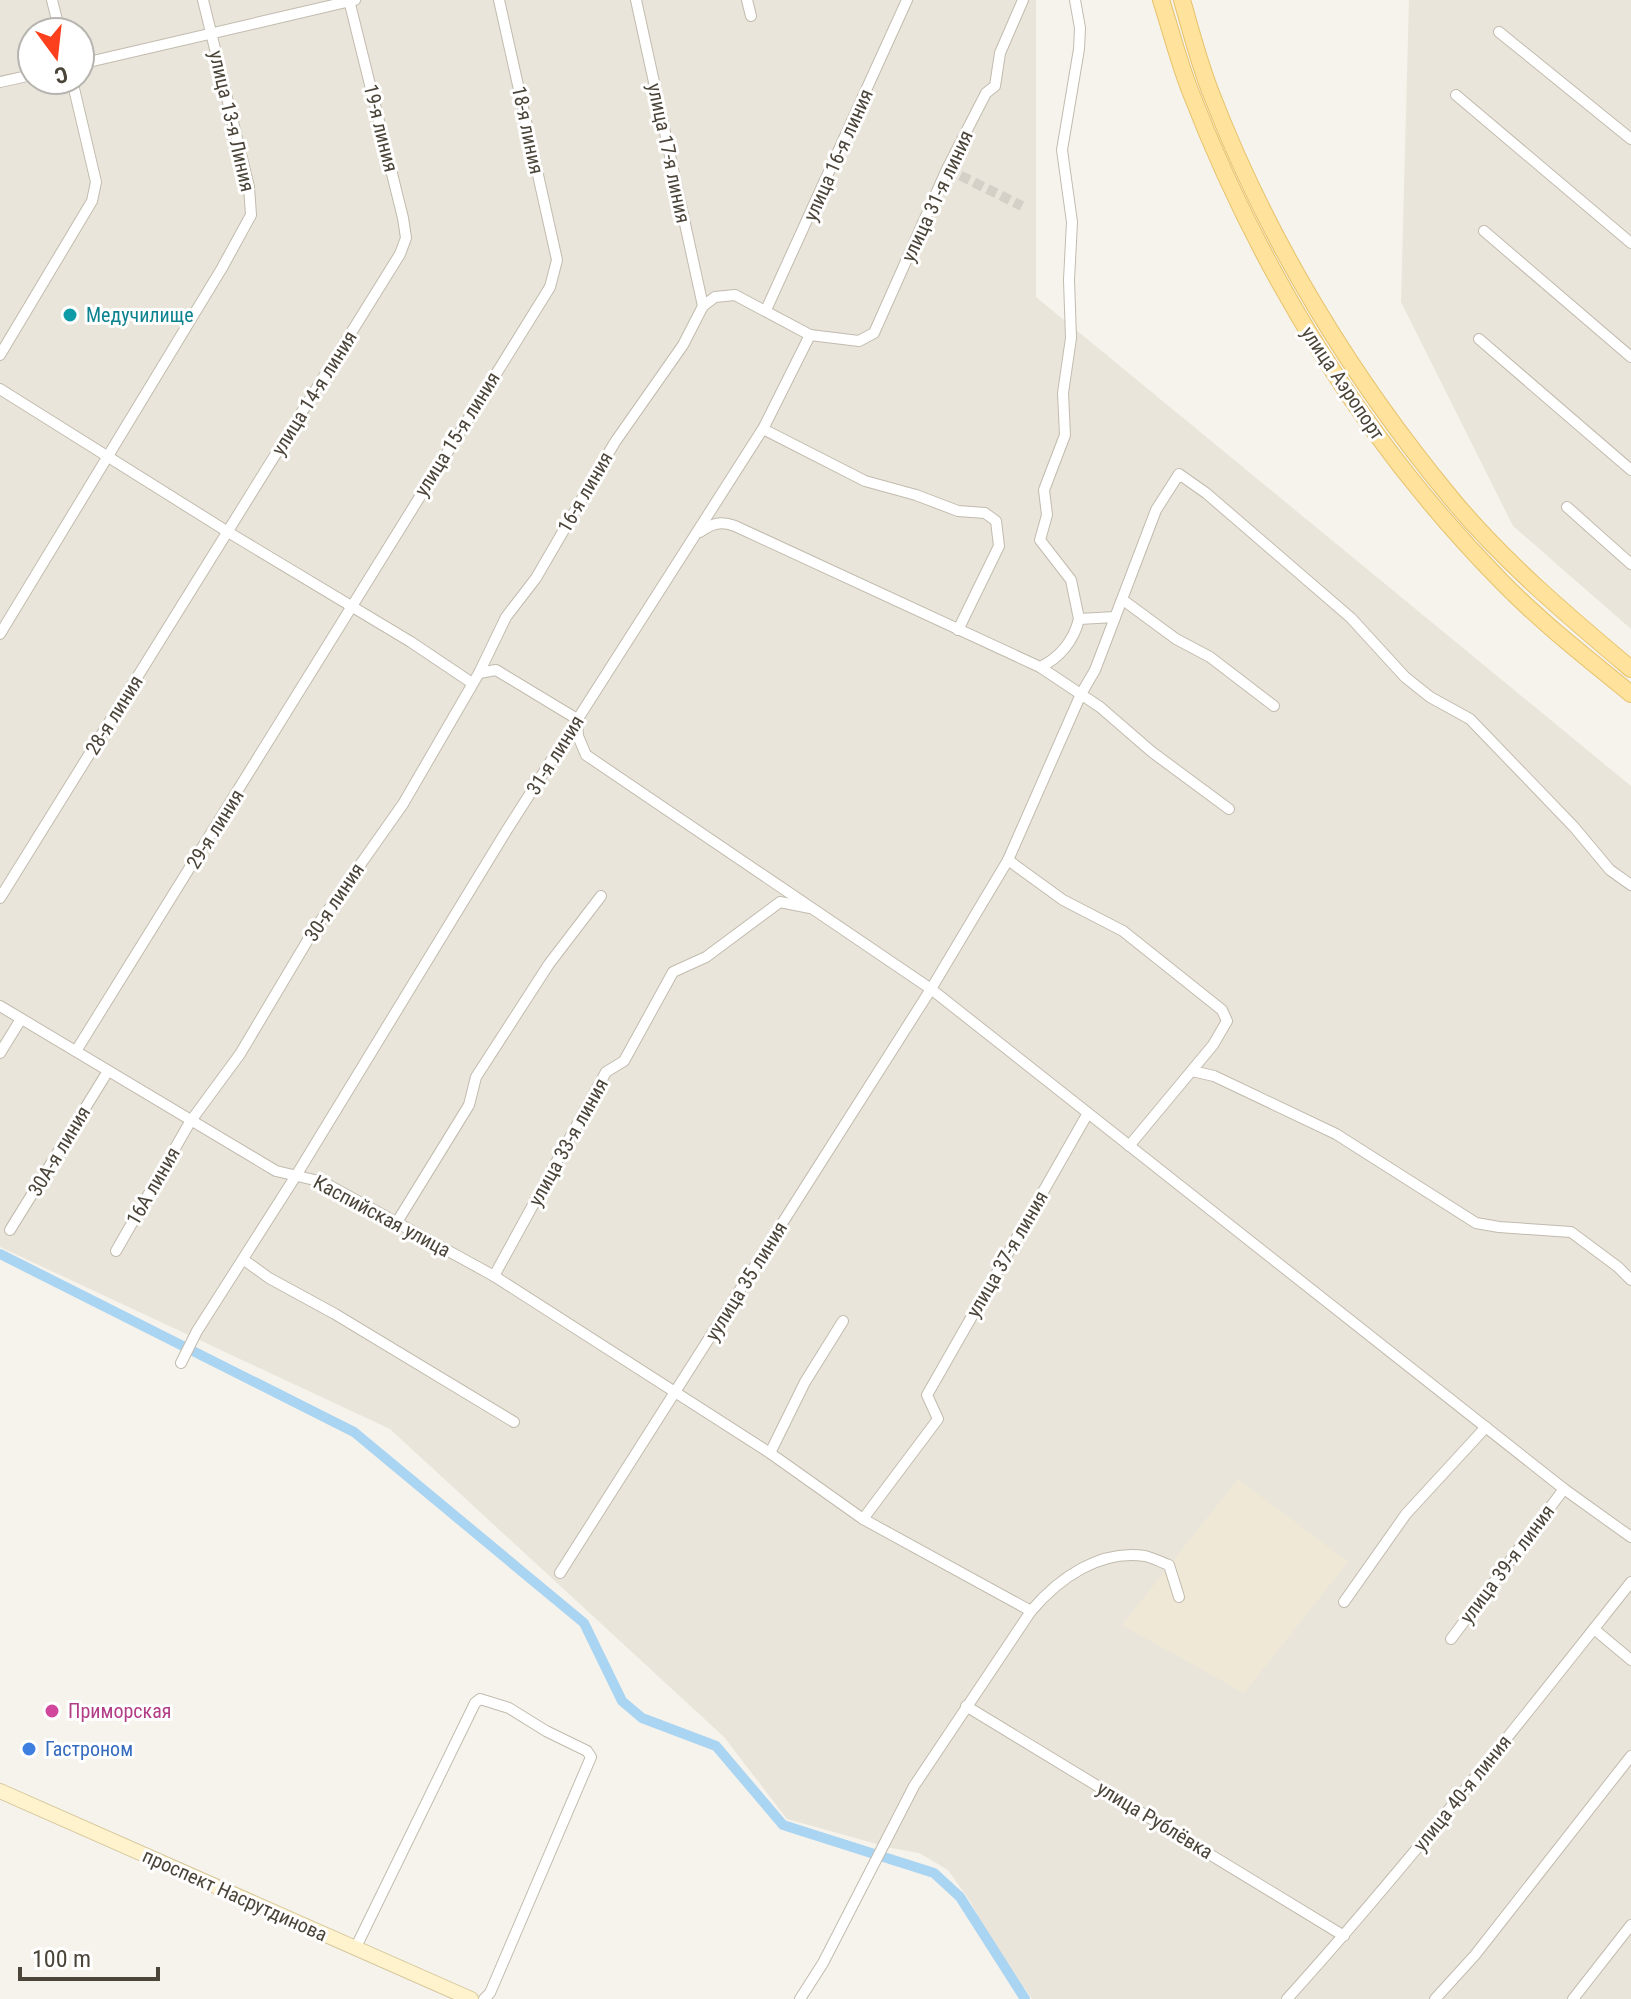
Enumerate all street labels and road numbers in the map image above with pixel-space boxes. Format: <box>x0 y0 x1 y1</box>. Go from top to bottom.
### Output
street label: улица 13-я Линия <box>204 48 260 194</box>
street label: улица 17-я линия <box>642 81 696 225</box>
street label: 19-я линия <box>359 82 403 174</box>
street label: 18-я линия <box>507 84 549 176</box>
street label: улица 16-я линия <box>798 85 878 225</box>
street label: улица 31-я линия <box>896 126 978 266</box>
street label: улица Аэропорт <box>1296 322 1390 444</box>
street label: улица 14-я линия <box>266 326 362 460</box>
street label: улица 15-я линия <box>409 367 505 501</box>
street label: 16-я линия <box>552 447 618 537</box>
street label: 28-я линия <box>80 671 148 759</box>
street label: 31-я линия <box>521 711 589 799</box>
street label: 29-я линия <box>181 785 249 873</box>
street label: 30-я линия <box>299 858 369 946</box>
street label: улица 33-я линия <box>523 1074 613 1210</box>
street label: 30А-я линия <box>23 1102 95 1200</box>
street label: 16А линия <box>121 1143 185 1229</box>
street label: Каспийская улица <box>309 1170 455 1262</box>
street label: улица 37-я линия <box>961 1186 1053 1322</box>
street label: уулица 35 линия <box>700 1217 792 1345</box>
street label: улица 39-я линия <box>1455 1500 1559 1628</box>
street label: улица 40-я линия <box>1408 1730 1516 1856</box>
street label: улица Рублёвка <box>1093 1776 1217 1864</box>
street label: проспект Насрутдинова <box>139 1843 331 1947</box>

